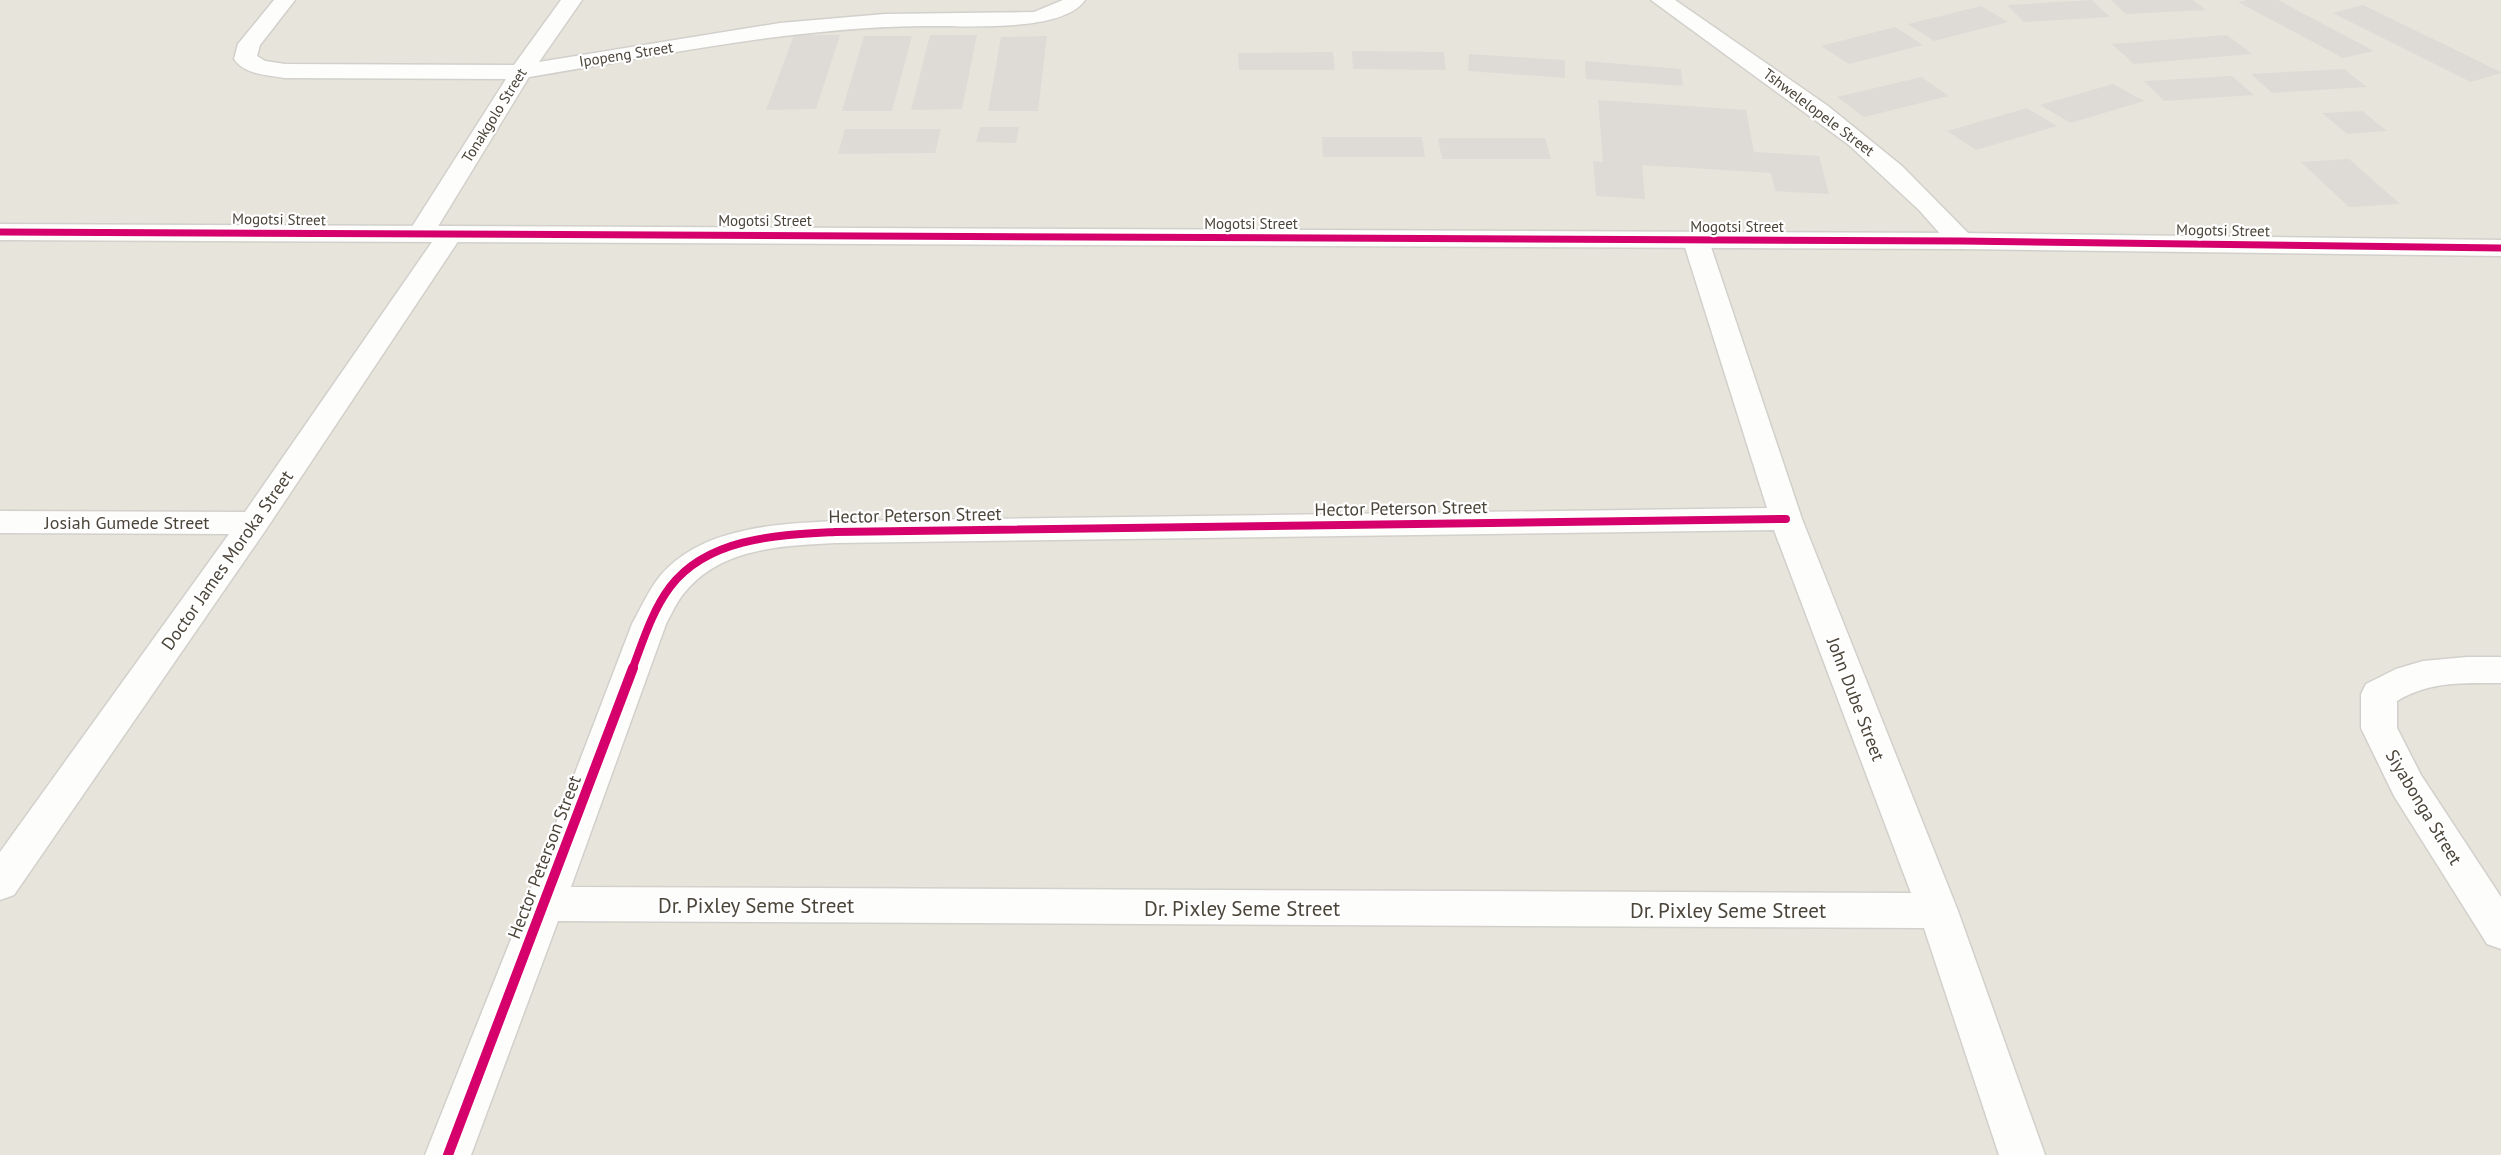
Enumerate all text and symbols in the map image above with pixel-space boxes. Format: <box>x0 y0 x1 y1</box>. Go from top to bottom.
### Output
street label: Ipopeng Street <box>578 37 674 71</box>
street label: Tonakgolo Street <box>457 64 531 166</box>
street label: Tshwelelopele Street <box>1760 64 1878 160</box>
street label: Mogotsi Street <box>232 209 326 229</box>
street label: Mogotsi Street <box>718 211 812 230</box>
street label: Mogotsi Street <box>1204 214 1298 233</box>
street label: Mogotsi Street <box>1690 217 1784 236</box>
street label: Mogotsi Street <box>2176 220 2270 240</box>
street label: Doctor James Moroka Street <box>156 466 298 654</box>
street label: Hector Peterson Street <box>1314 495 1488 521</box>
street label: Hector Peterson Street <box>828 502 1002 528</box>
street label: Josiah Gumede Street <box>44 511 209 534</box>
street label: John Dube Street <box>1822 633 1890 764</box>
street label: Siyabonga Street <box>2381 745 2467 869</box>
street label: Hector Peterson Street <box>502 772 586 942</box>
street label: Dr. Pixley Seme Street <box>658 892 854 919</box>
street label: Dr. Pixley Seme Street <box>1144 895 1340 922</box>
street label: Dr. Pixley Seme Street <box>1630 897 1826 924</box>

